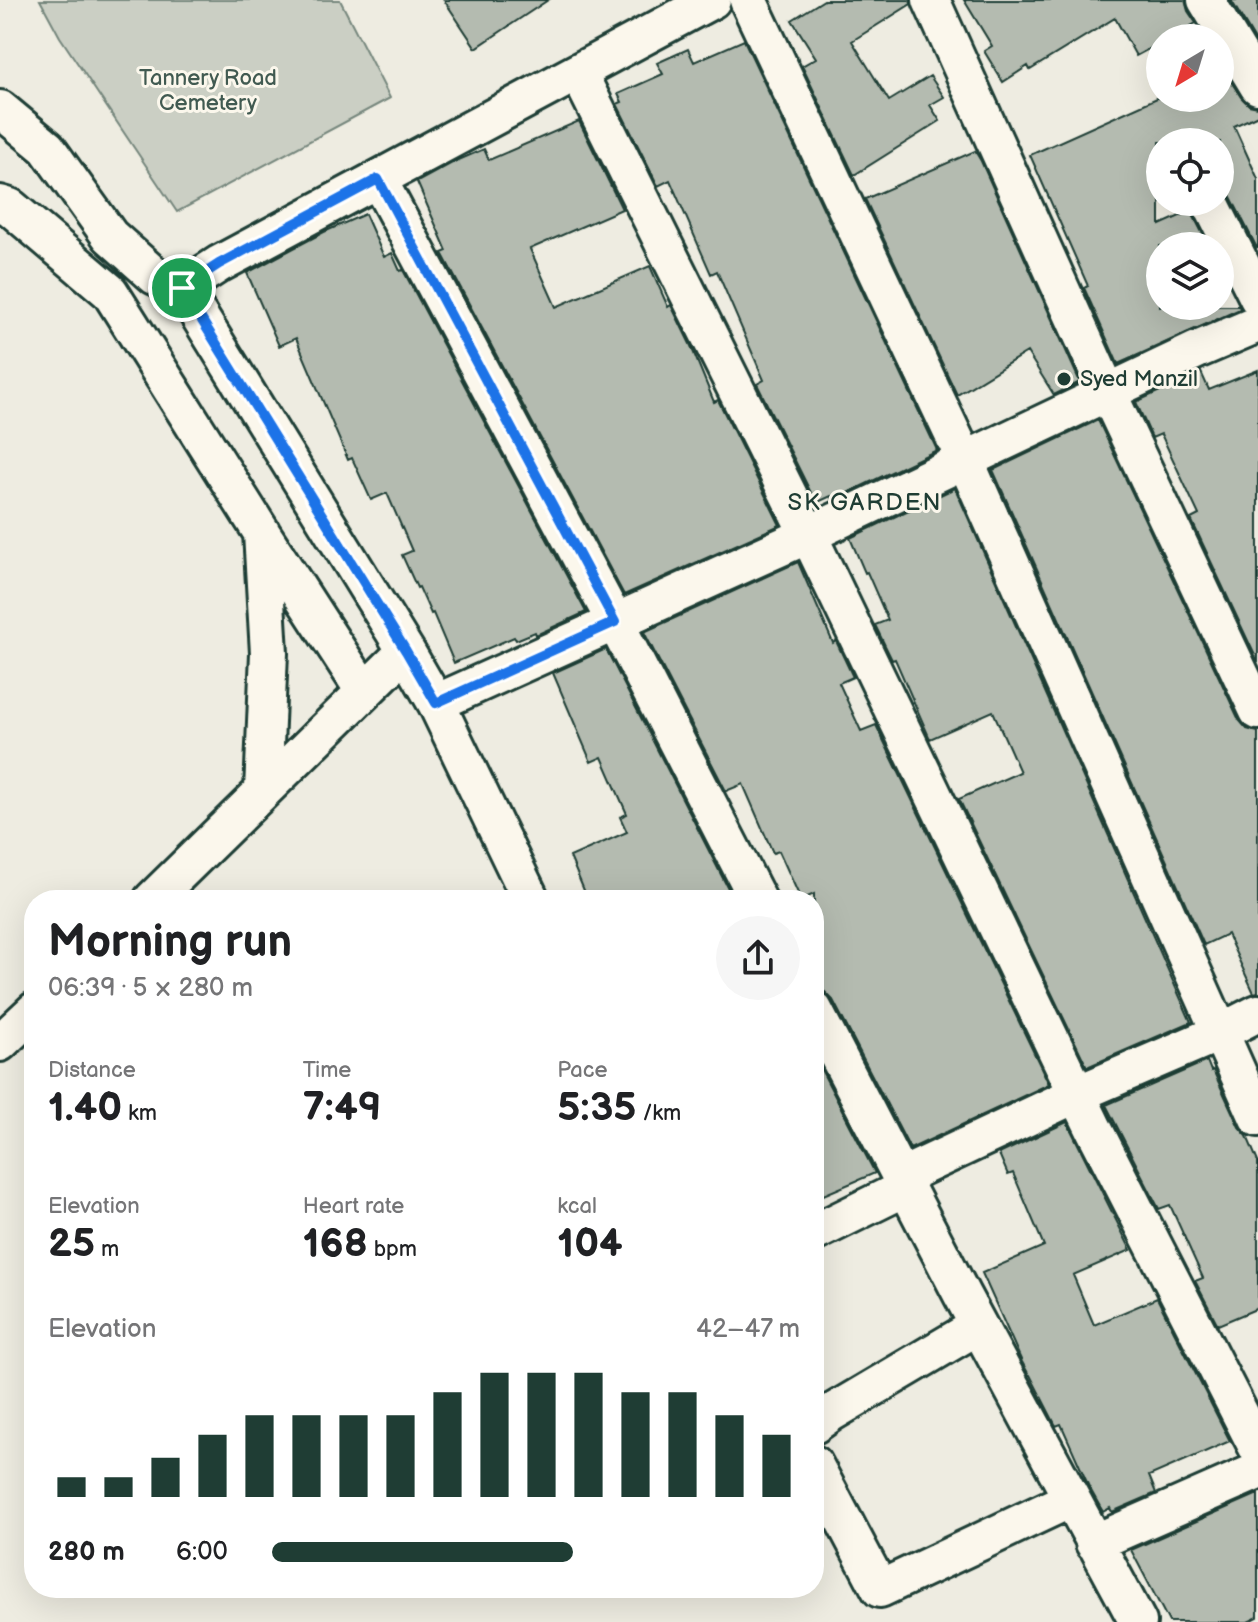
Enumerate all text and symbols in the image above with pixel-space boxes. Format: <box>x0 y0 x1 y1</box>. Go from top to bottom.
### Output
north arrow <box>1146 24 1234 112</box>
map controls <box>1146 24 1234 320</box>
park label: Tannery Road Cemetery <box>139 65 277 117</box>
button: locate <box>1146 128 1234 216</box>
button: layers <box>1146 232 1234 320</box>
pin <box>148 254 216 322</box>
icon: arrive <box>160 266 204 310</box>
place label: Syed Manzil <box>1080 366 1198 393</box>
marker: Syed Manzil <box>1055 370 1073 388</box>
district label: SK GARDEN <box>787 488 943 517</box>
text: Morning run <box>48 916 292 969</box>
button: share <box>716 916 800 1000</box>
text: 06:39 · 5 × 280 m <box>48 973 253 1004</box>
text: Distance <box>48 1057 136 1084</box>
text: Time <box>303 1057 351 1084</box>
text: Pace <box>557 1057 608 1084</box>
text: 1.40 <box>48 1084 122 1132</box>
text: 7:49 <box>303 1084 381 1132</box>
text: 5:35 <box>557 1084 636 1132</box>
text: km <box>122 1100 157 1127</box>
text: /km <box>636 1100 681 1127</box>
text: Elevation <box>48 1193 140 1220</box>
text: Heart rate <box>303 1193 404 1220</box>
text: kcal <box>557 1193 597 1220</box>
text: 25 <box>48 1220 95 1268</box>
text: 168 <box>303 1220 368 1268</box>
text: 104 <box>557 1220 623 1268</box>
text: m <box>95 1236 119 1263</box>
text: bpm <box>368 1236 417 1263</box>
text: Elevation <box>48 1314 156 1345</box>
text: 42–47 m <box>696 1314 800 1345</box>
text: 280 m <box>48 1537 125 1568</box>
text: 6:00 <box>176 1537 228 1568</box>

